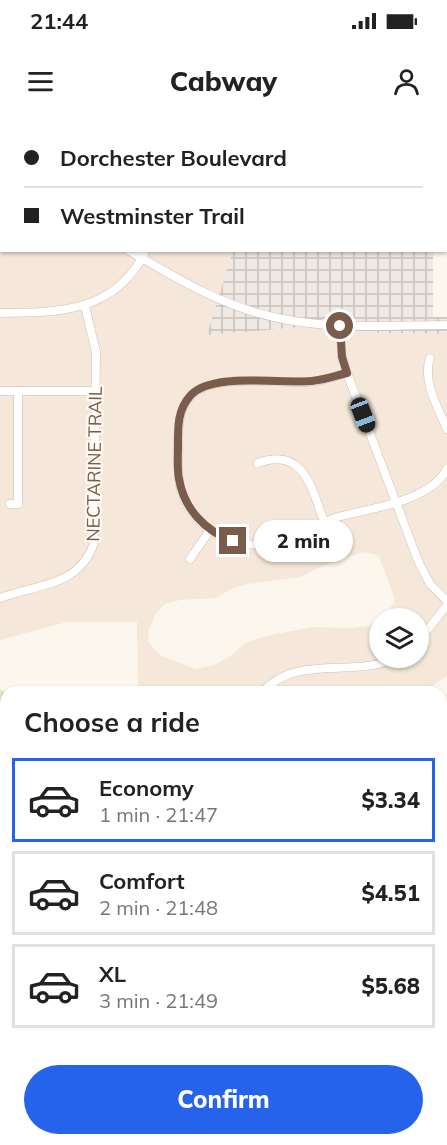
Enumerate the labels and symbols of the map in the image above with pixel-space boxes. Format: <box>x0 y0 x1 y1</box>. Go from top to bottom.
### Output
route start <box>326 312 353 339</box>
street label: NECTARINE TRAIL <box>81 386 107 542</box>
car <box>348 395 378 435</box>
callout: 2 min <box>254 520 353 562</box>
route end <box>219 527 246 554</box>

